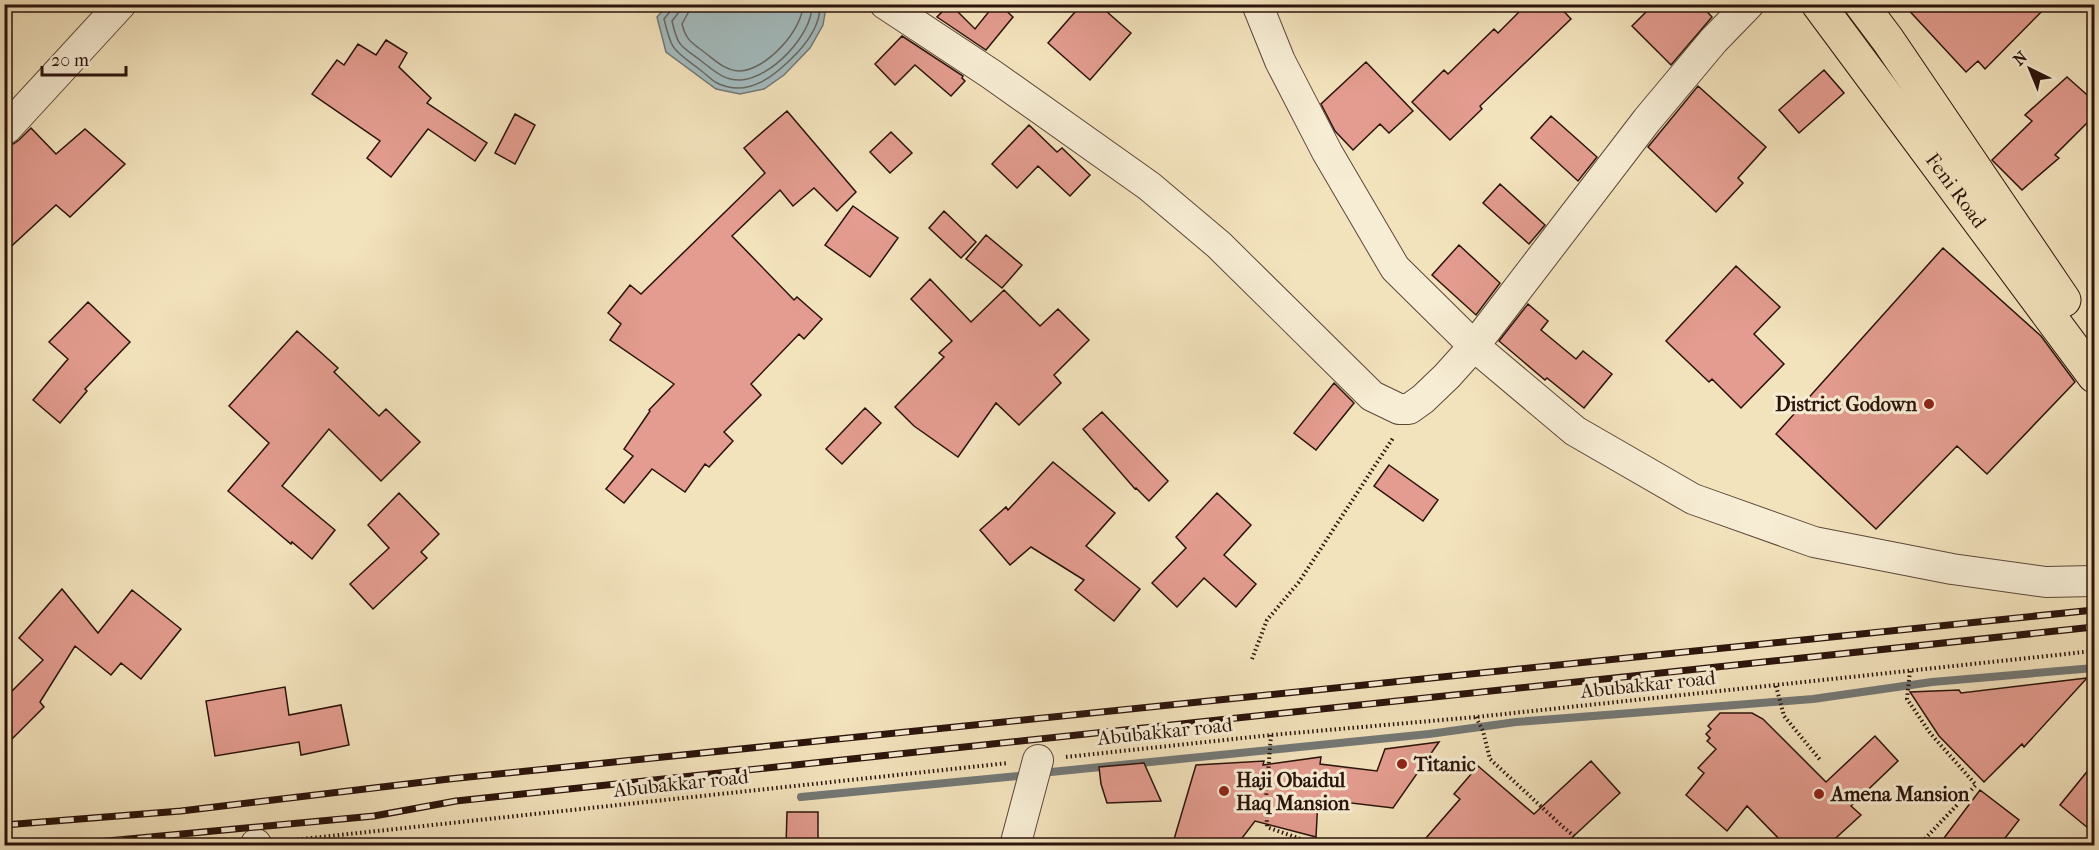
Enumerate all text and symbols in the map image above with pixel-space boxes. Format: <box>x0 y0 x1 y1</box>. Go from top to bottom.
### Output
scale bar <box>42 39 126 77</box>
north arrow <box>2000 39 2060 99</box>
text: N <box>2009 47 2032 69</box>
text: 20 m <box>51 50 89 71</box>
street label: Feni Road <box>1921 149 1992 233</box>
place label: District Godown <box>1775 393 1917 416</box>
marker: District Godown <box>1922 397 1936 411</box>
street label: Abubakkar road <box>1578 666 1718 703</box>
street label: Abubakkar road <box>1095 713 1235 750</box>
place label: Titanic <box>1413 753 1476 776</box>
marker: Titanic <box>1395 757 1409 771</box>
street label: Abubakkar road <box>611 765 751 802</box>
place label: Haji Obaidul Haq Mansion <box>1236 769 1350 815</box>
place label: Amena Mansion <box>1829 783 1970 806</box>
marker: Haji Obaidul Haq Mansion <box>1217 784 1231 798</box>
marker: Amena Mansion <box>1812 787 1826 801</box>

